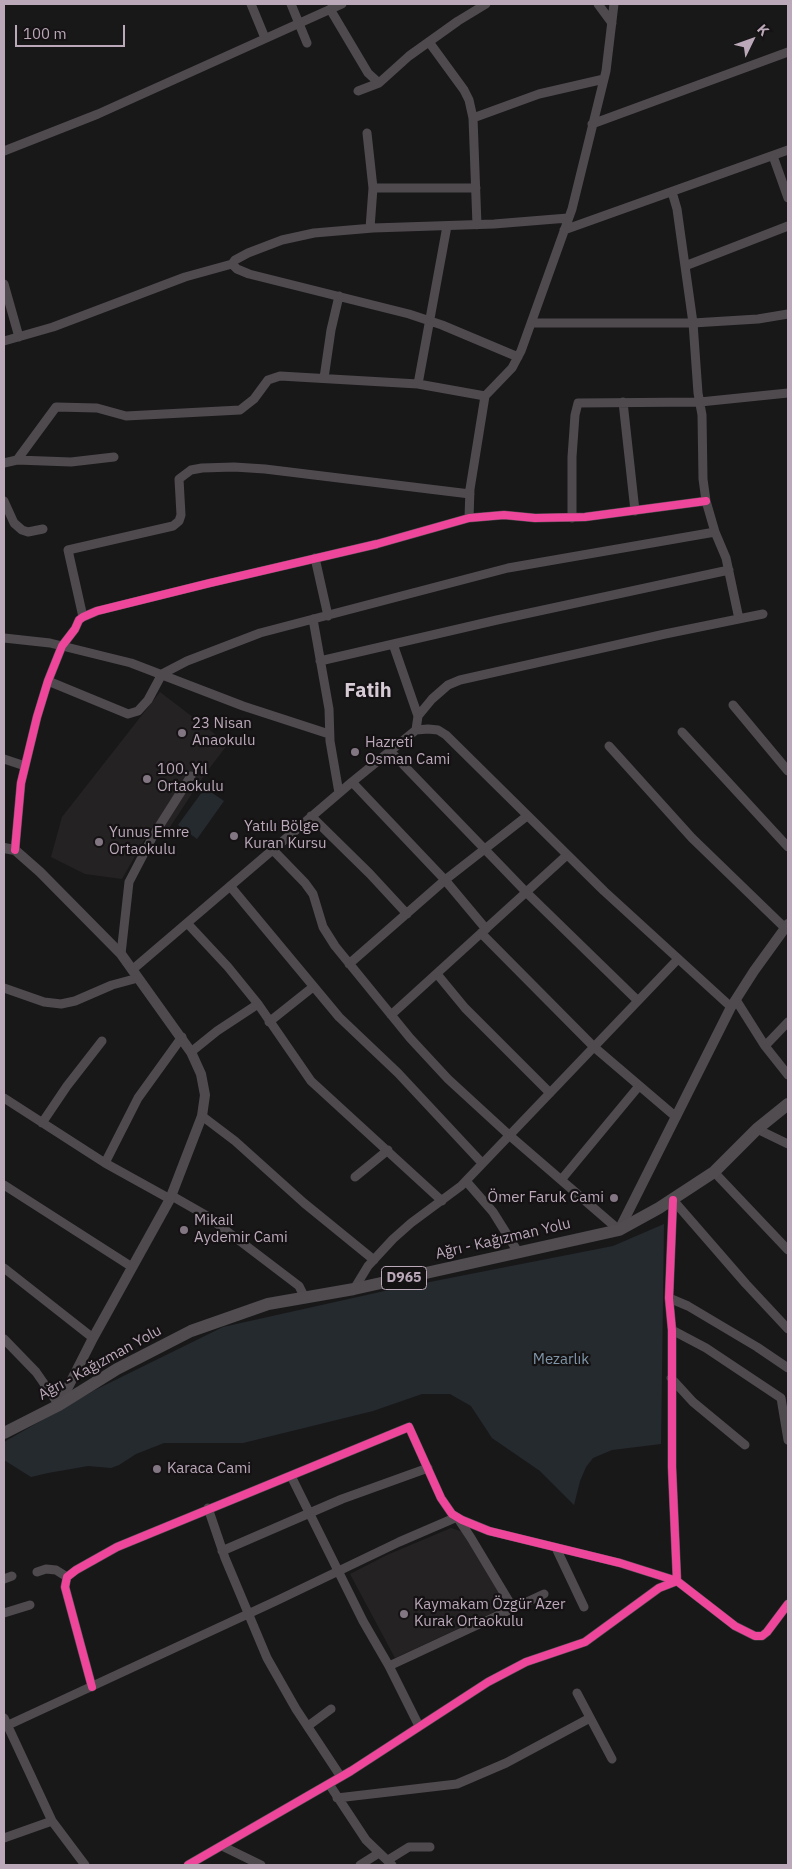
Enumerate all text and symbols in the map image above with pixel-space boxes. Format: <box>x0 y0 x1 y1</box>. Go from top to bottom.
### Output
scale bar <box>18 15 128 47</box>
north arrow <box>727 15 777 65</box>
text: K <box>753 20 773 40</box>
text: 100 m <box>23 24 67 43</box>
district label: Fatih <box>344 679 392 703</box>
place label: 23 Nisan Anaokulu <box>192 715 255 750</box>
marker: 23 Nisan Anaokulu <box>176 727 188 739</box>
place label: Hazreti Osman Cami <box>365 734 450 769</box>
marker: Hazreti Osman Cami <box>349 746 361 758</box>
place label: 100. Yıl Ortaokulu <box>157 761 224 796</box>
marker: 100. Yıl Ortaokulu <box>141 773 153 785</box>
place label: Yatılı Bölge Kuran Kursu <box>244 818 327 853</box>
place label: Yunus Emre Ortaokulu <box>109 824 189 859</box>
marker: Yatılı Bölge Kuran Kursu <box>228 830 240 842</box>
marker: Yunus Emre Ortaokulu <box>93 836 105 848</box>
place label: Ömer Faruk Cami <box>488 1189 604 1207</box>
marker: Ömer Faruk Cami <box>608 1192 620 1204</box>
place label: Mikail Aydemir Cami <box>194 1212 288 1247</box>
street label: Ağrı - Kağızman Yolu <box>434 1215 572 1263</box>
marker: Mikail Aydemir Cami <box>178 1224 190 1236</box>
road number: D965 <box>382 1266 426 1290</box>
street label: Ağrı - Kağızman Yolu <box>35 1322 165 1404</box>
park label: Mezarlık <box>533 1351 589 1369</box>
place label: Karaca Cami <box>167 1460 251 1478</box>
marker: Karaca Cami <box>151 1463 163 1475</box>
place label: Kaymakam Özgür Azer Kurak Ortaokulu <box>414 1596 566 1631</box>
marker: Kaymakam Özgür Azer Kurak Ortaokulu <box>398 1608 410 1620</box>

